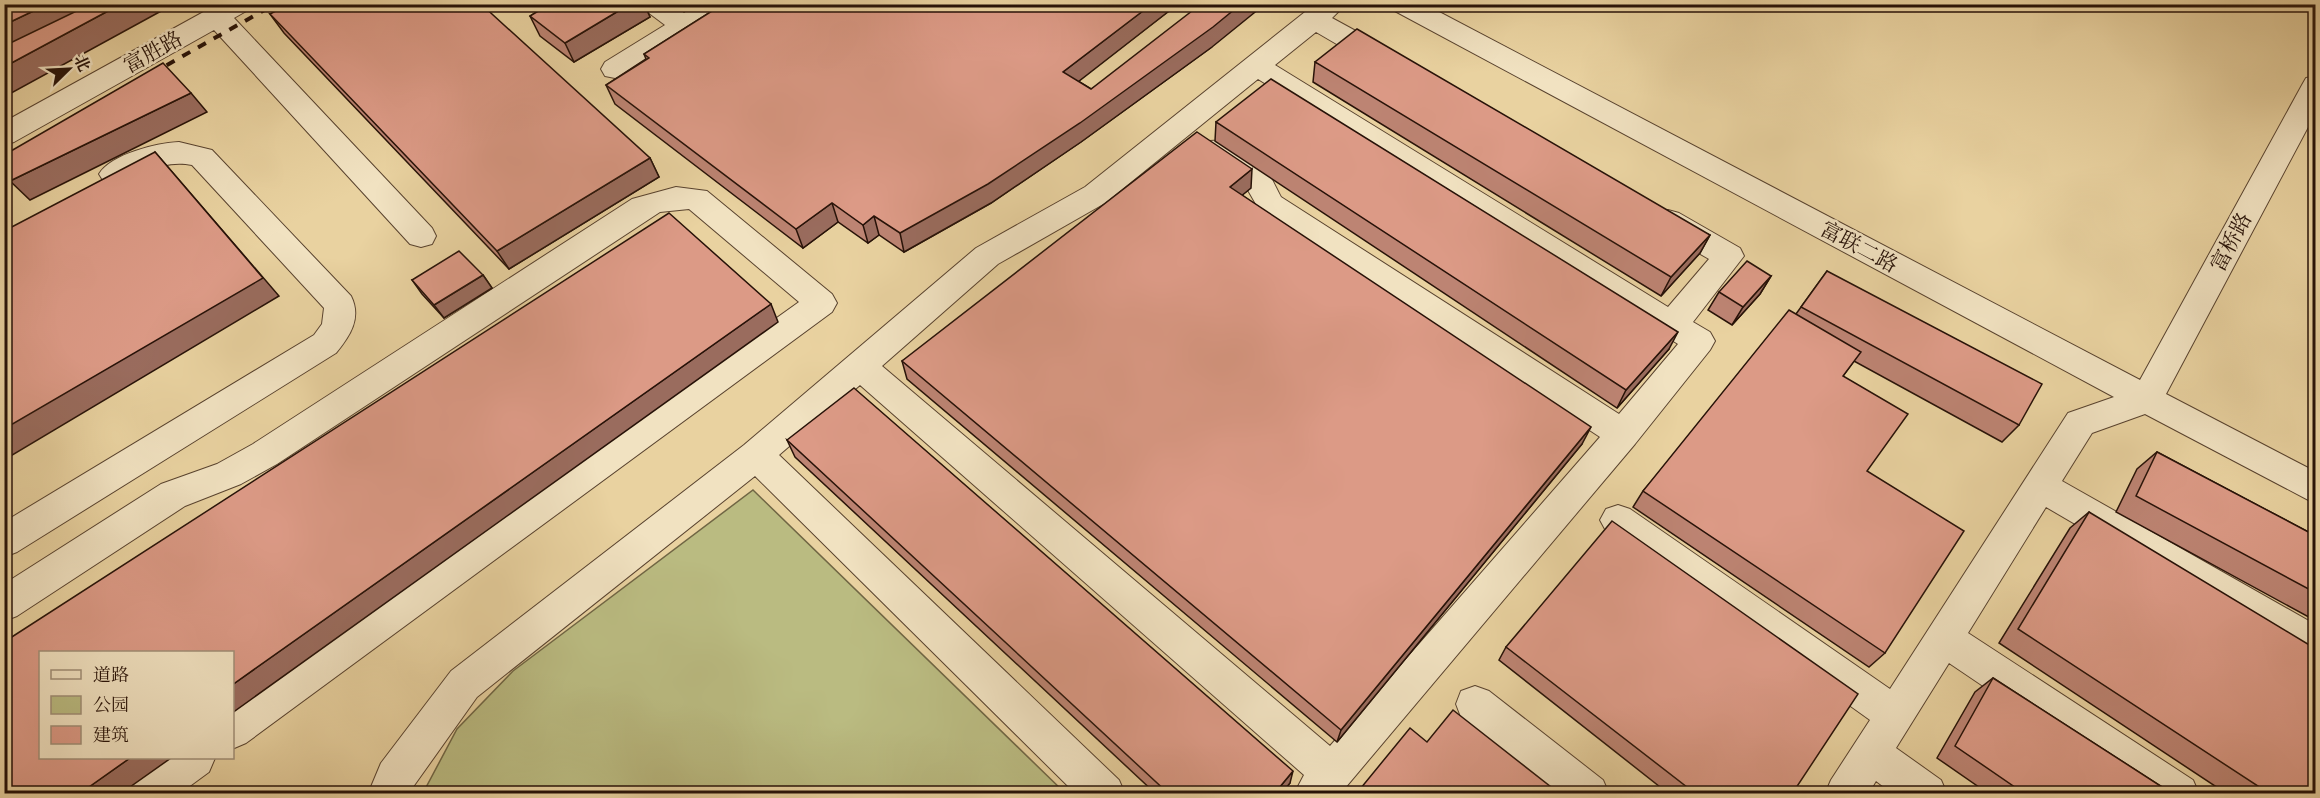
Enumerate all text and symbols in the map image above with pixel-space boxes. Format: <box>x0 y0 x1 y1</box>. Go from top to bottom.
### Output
street label: 富胜路 <box>120 26 186 78</box>
north arrow <box>39 39 99 99</box>
text: 北 <box>70 52 94 74</box>
street label: 富桥路 <box>2206 209 2256 275</box>
street label: 富联二路 <box>1816 217 1902 277</box>
legend <box>39 651 234 759</box>
text: 道路 <box>93 665 129 686</box>
text: 公园 <box>93 695 129 716</box>
text: 建筑 <box>93 725 129 746</box>

